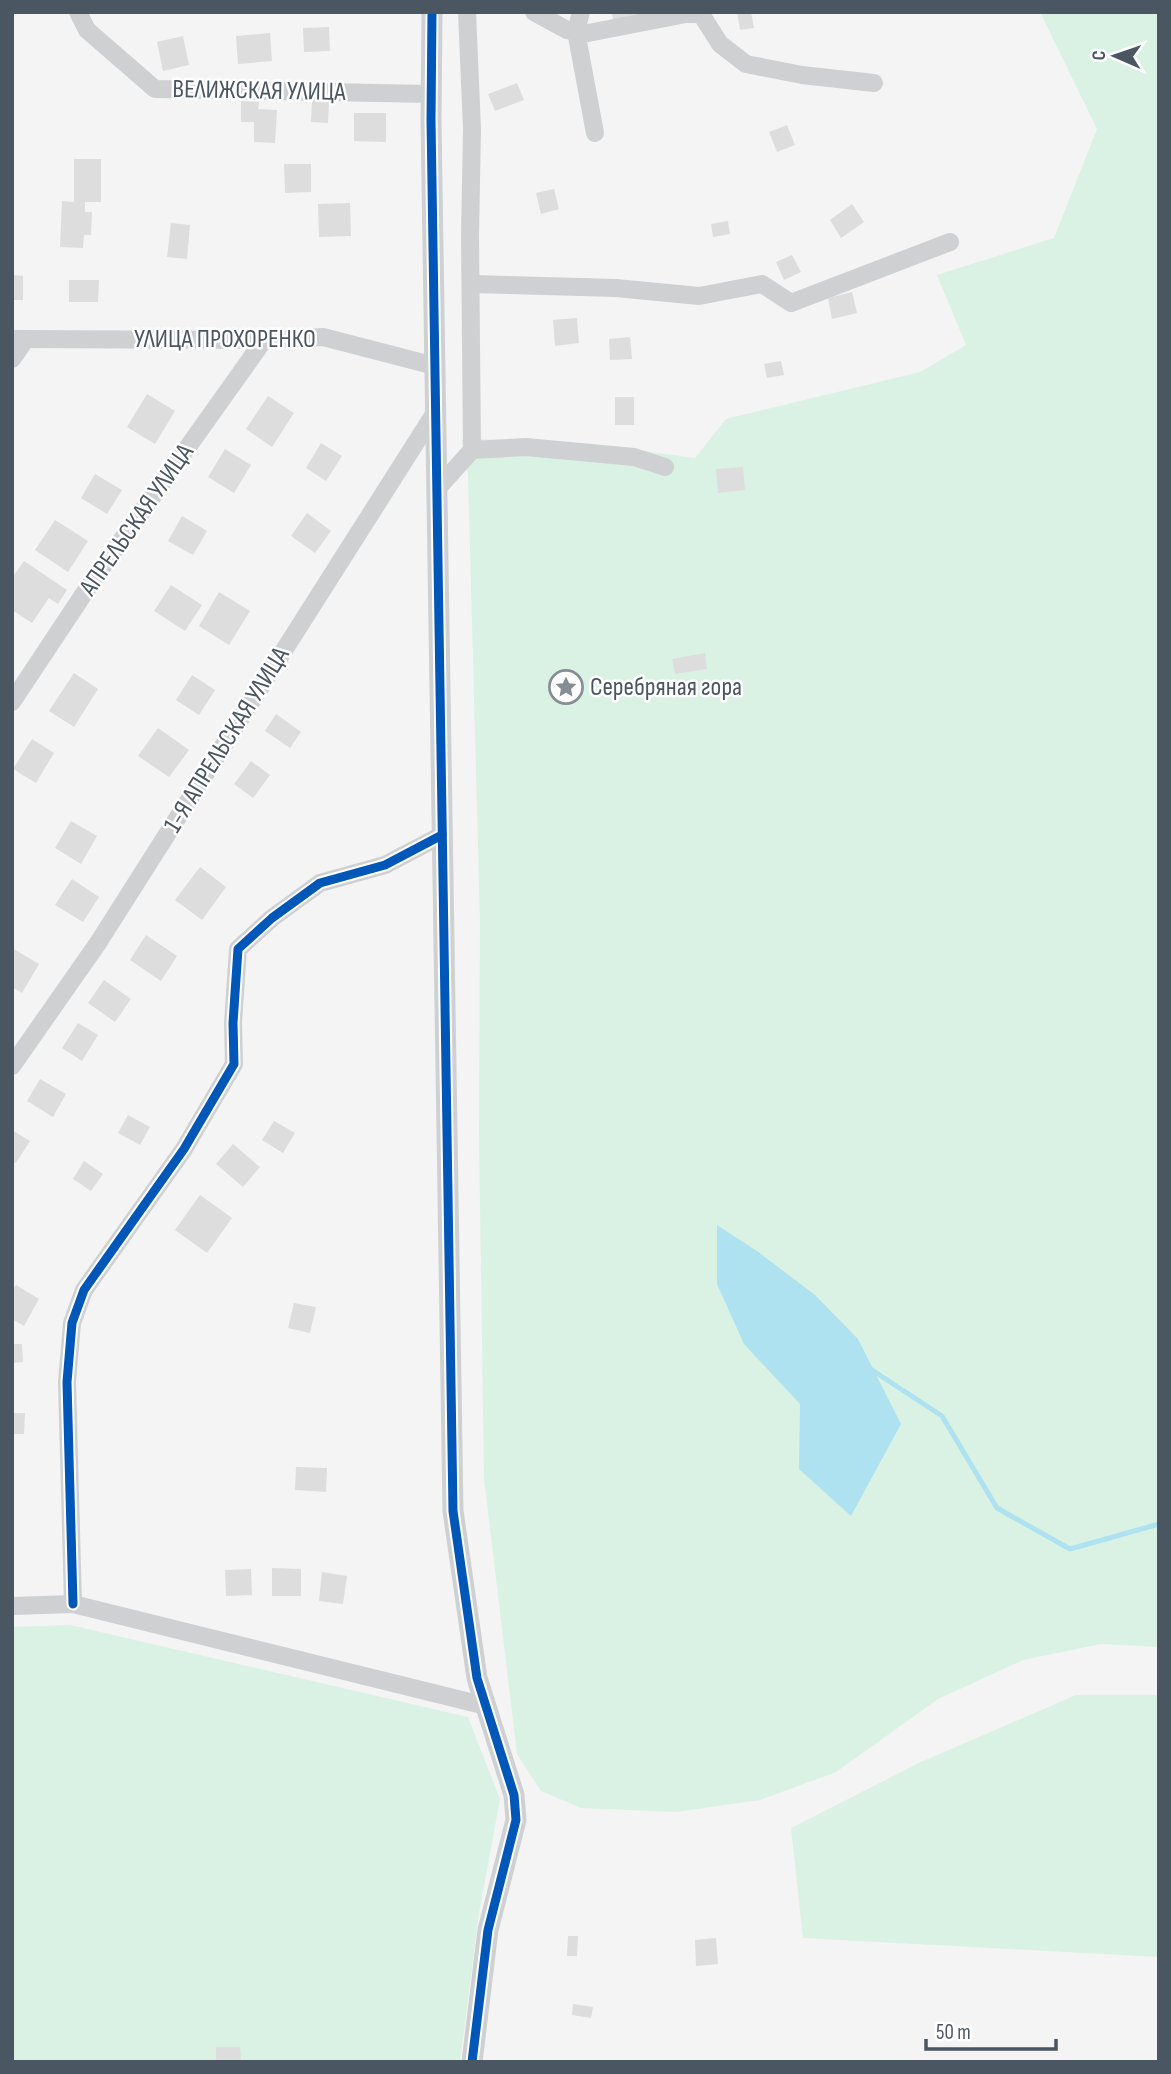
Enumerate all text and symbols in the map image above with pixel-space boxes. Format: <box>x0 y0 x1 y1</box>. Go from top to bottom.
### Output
north arrow <box>1080 21 1150 91</box>
text: С <box>1088 50 1111 61</box>
street label: ВЕЛИЖСКАЯ УЛИЦА <box>172 74 347 108</box>
street label: УЛИЦА ПРОХОРЕНКО <box>134 324 316 355</box>
street label: АПРЕЛЬСКАЯ УЛИЦА <box>73 437 201 603</box>
street label: 1-Я АПРЕЛЬСКАЯ УЛИЦА <box>157 641 297 838</box>
place icon: Серебряная гора <box>547 668 585 706</box>
place label: Серебряная гора <box>590 672 742 703</box>
scale bar <box>926 2008 1056 2052</box>
text: 50 m <box>936 2020 971 2045</box>

